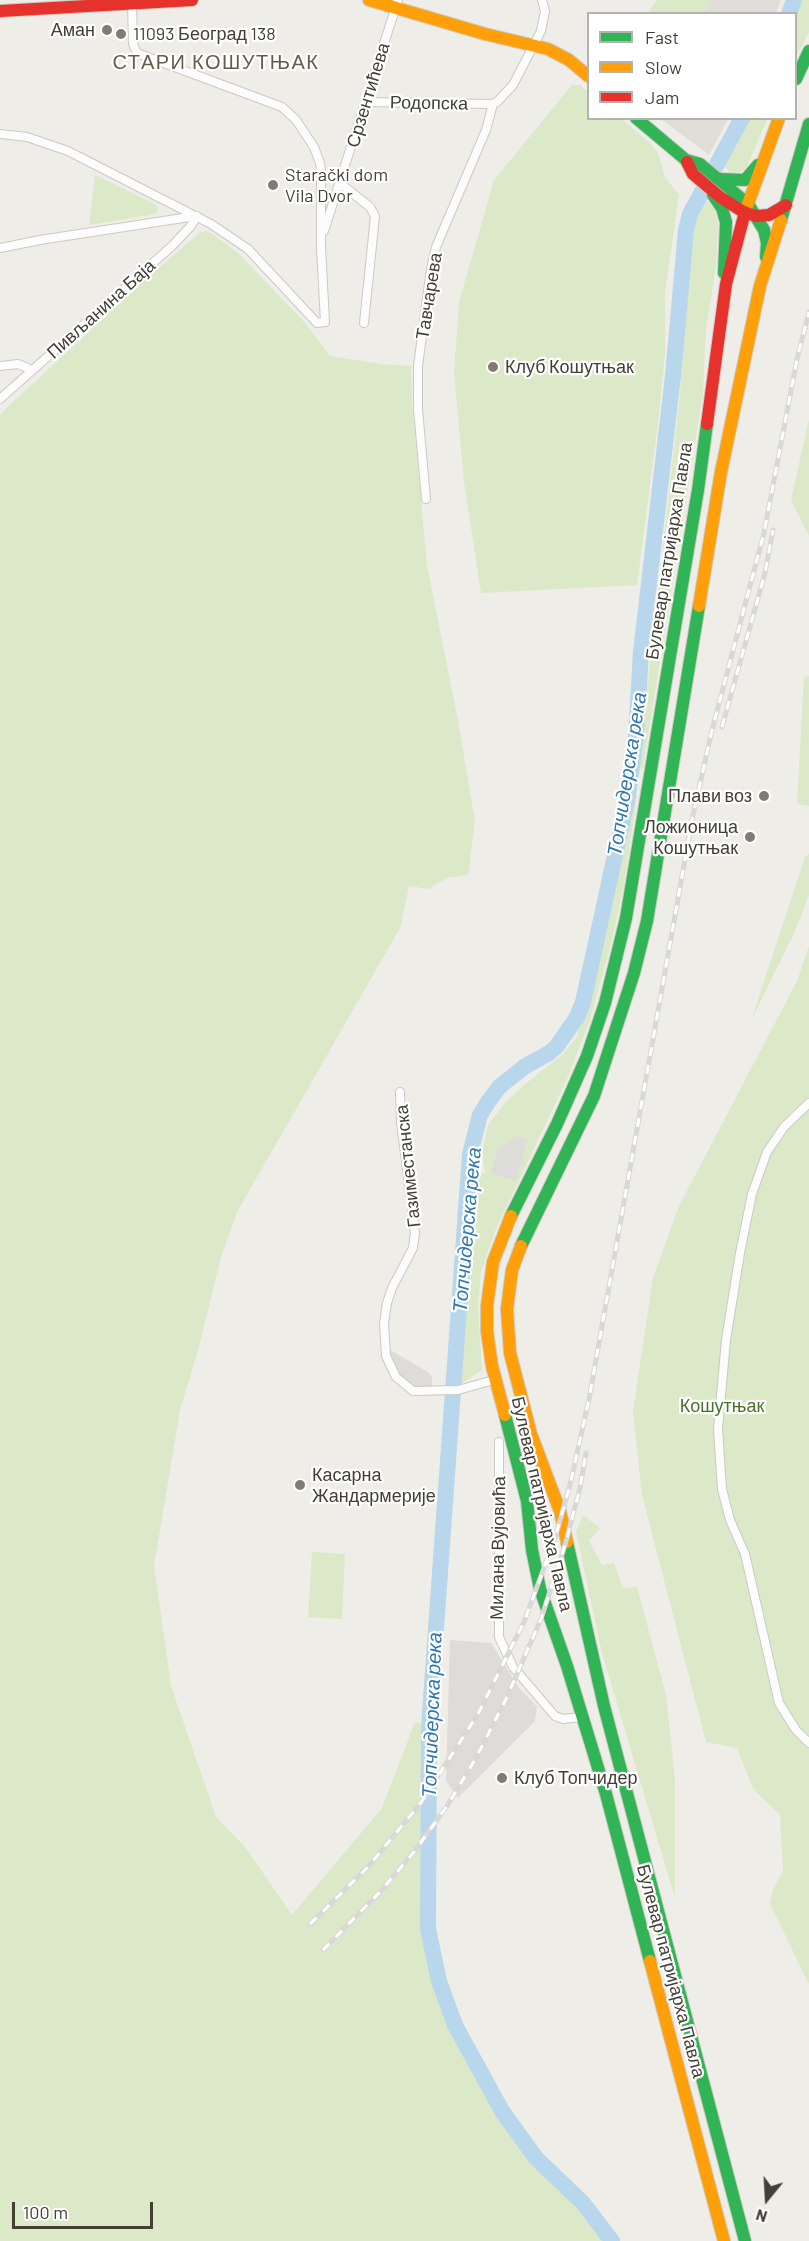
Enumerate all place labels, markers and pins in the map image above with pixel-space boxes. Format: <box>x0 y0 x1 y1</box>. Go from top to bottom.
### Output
place label: Аман <box>51 19 95 41</box>
marker: Аман <box>100 23 114 37</box>
place label: 11093 Београд 138 <box>133 23 276 45</box>
marker: 11093 Београд 138 <box>114 27 128 41</box>
place label: Starački dom Vila Dvor <box>285 164 388 207</box>
marker: Starački dom Vila Dvor <box>266 178 280 192</box>
place label: Клуб Кошутњак <box>505 356 634 378</box>
marker: Клуб Кошутњак <box>486 360 500 374</box>
place label: Плави воз <box>668 785 752 807</box>
marker: Плави воз <box>757 789 771 803</box>
place label: Ложионица Кошутњак <box>644 816 738 858</box>
marker: Ложионица Кошутњак <box>743 830 757 844</box>
place label: Касарна Жандармерије <box>312 1464 436 1506</box>
marker: Касарна Жандармерије <box>293 1478 307 1492</box>
place label: Клуб Топчидер <box>514 1767 637 1789</box>
marker: Клуб Топчидер <box>495 1771 509 1785</box>

